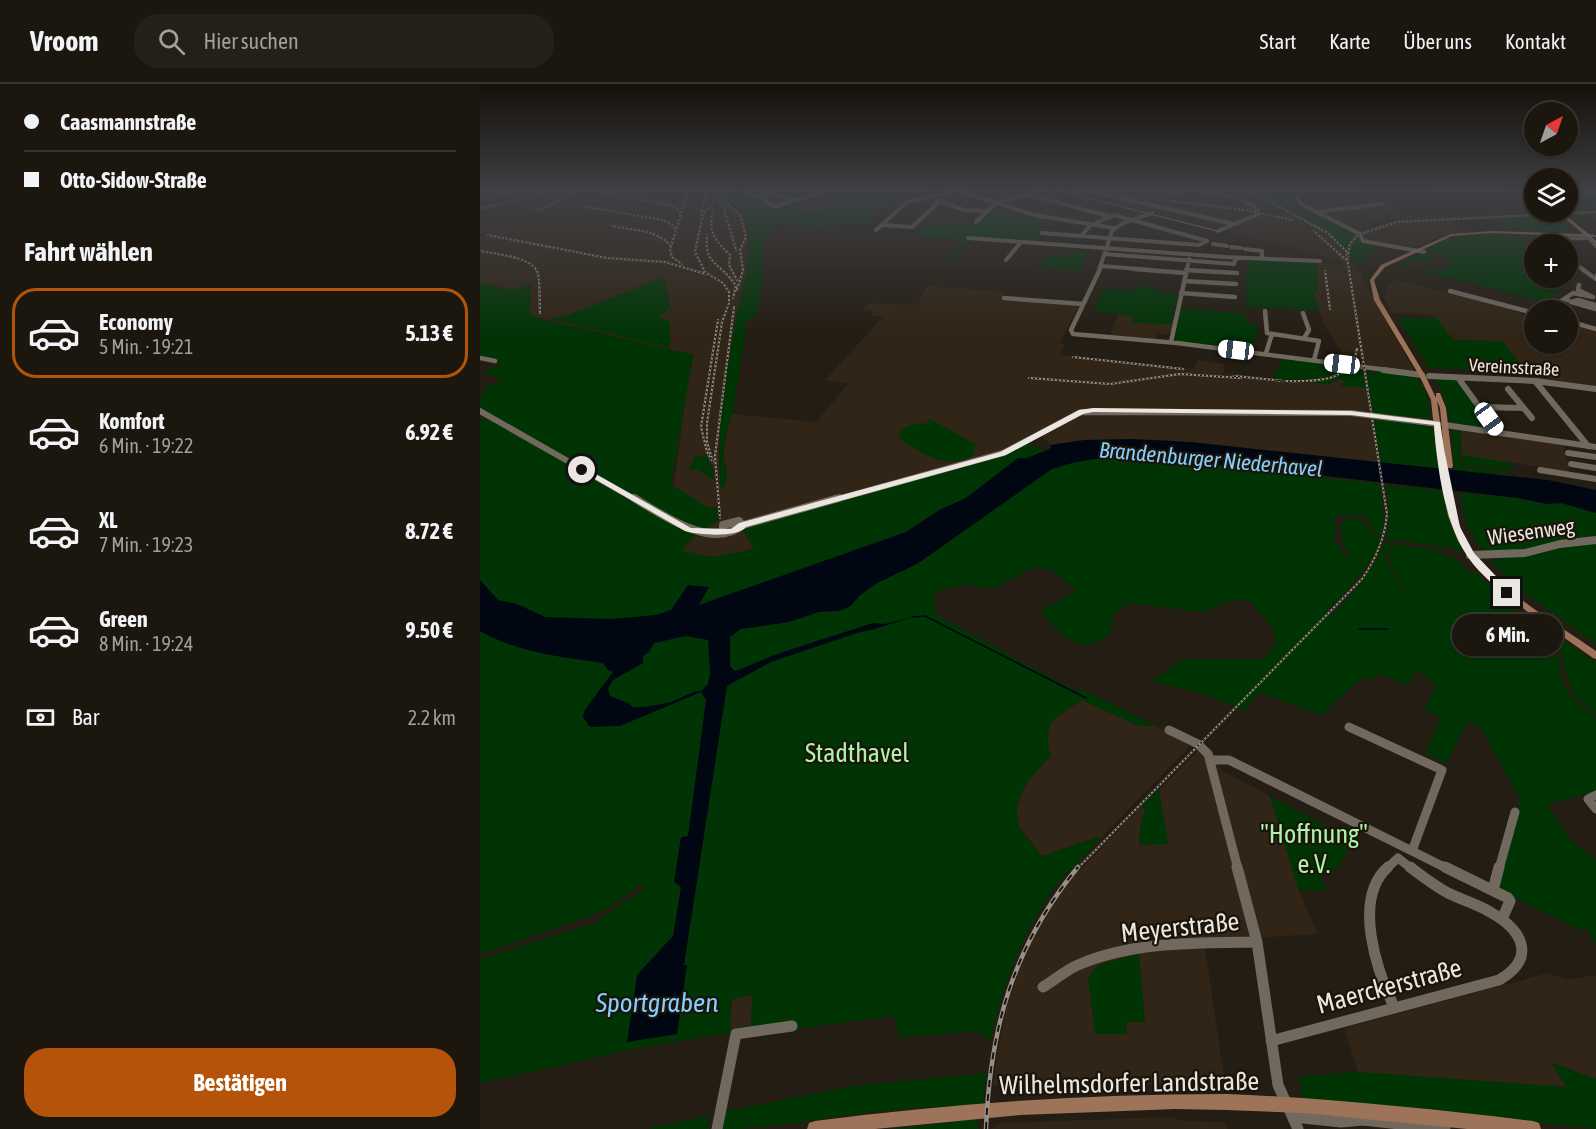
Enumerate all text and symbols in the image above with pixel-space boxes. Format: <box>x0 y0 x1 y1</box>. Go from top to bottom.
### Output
search box <box>134 14 554 68</box>
text: Vroom <box>30 25 98 57</box>
icon: search <box>155 25 188 58</box>
text: Hier suchen <box>203 28 299 54</box>
text: Start <box>1260 29 1296 53</box>
text: Karte <box>1329 29 1370 53</box>
text: Über uns <box>1403 29 1472 53</box>
text: Kontakt <box>1505 29 1566 53</box>
north arrow <box>1524 102 1578 156</box>
map controls <box>1524 102 1578 354</box>
text: Caasmannstraße <box>60 109 196 135</box>
text: Otto-Sidow-Straße <box>60 167 207 193</box>
button: layers <box>1524 168 1578 222</box>
button: + <box>1524 234 1578 288</box>
text: Fahrt wählen <box>24 236 153 267</box>
button: − <box>1524 300 1578 354</box>
icon: car <box>27 306 81 360</box>
text: Economy <box>99 309 173 335</box>
text: 5.13 € <box>405 320 453 346</box>
text: 5 Min. · 19:21 <box>99 335 193 358</box>
car <box>1217 339 1255 361</box>
car <box>1323 353 1361 375</box>
street label: Vereinsstraße <box>1468 354 1560 380</box>
car <box>1471 399 1507 439</box>
icon: car <box>27 405 81 459</box>
text: Komfort <box>99 408 165 434</box>
text: 6.92 € <box>405 419 453 445</box>
text: 6 Min. · 19:22 <box>99 434 193 457</box>
water label: Brandenburger Niederhavel <box>1098 436 1324 482</box>
route start <box>568 456 595 483</box>
icon: car <box>27 504 81 558</box>
text: XL <box>99 507 117 533</box>
street label: Wiesenweg <box>1486 513 1576 549</box>
text: 8.72 € <box>405 518 453 544</box>
text: 7 Min. · 19:23 <box>99 533 193 556</box>
route end <box>1493 579 1520 606</box>
icon: car <box>27 603 81 657</box>
text: Green <box>99 606 148 632</box>
callout: 6 Min. <box>1452 614 1562 656</box>
text: 9.50 € <box>405 617 453 643</box>
text: 6 Min. <box>1486 623 1529 646</box>
text: 8 Min. · 19:24 <box>99 632 193 655</box>
icon: cash <box>24 701 57 734</box>
text: Bar <box>72 704 99 730</box>
text: 2.2 km <box>408 706 456 729</box>
park label: Stadthavel <box>805 738 909 768</box>
park label: "Hoffnung" e.V. <box>1260 819 1368 879</box>
street label: Meyerstraße <box>1119 906 1241 948</box>
street label: Maerckerstraße <box>1313 952 1465 1020</box>
water label: Sportgraben <box>595 987 718 1018</box>
button: Bestätigen <box>24 1048 456 1117</box>
street label: Wilhelmsdorfer Landstraße <box>999 1066 1259 1100</box>

